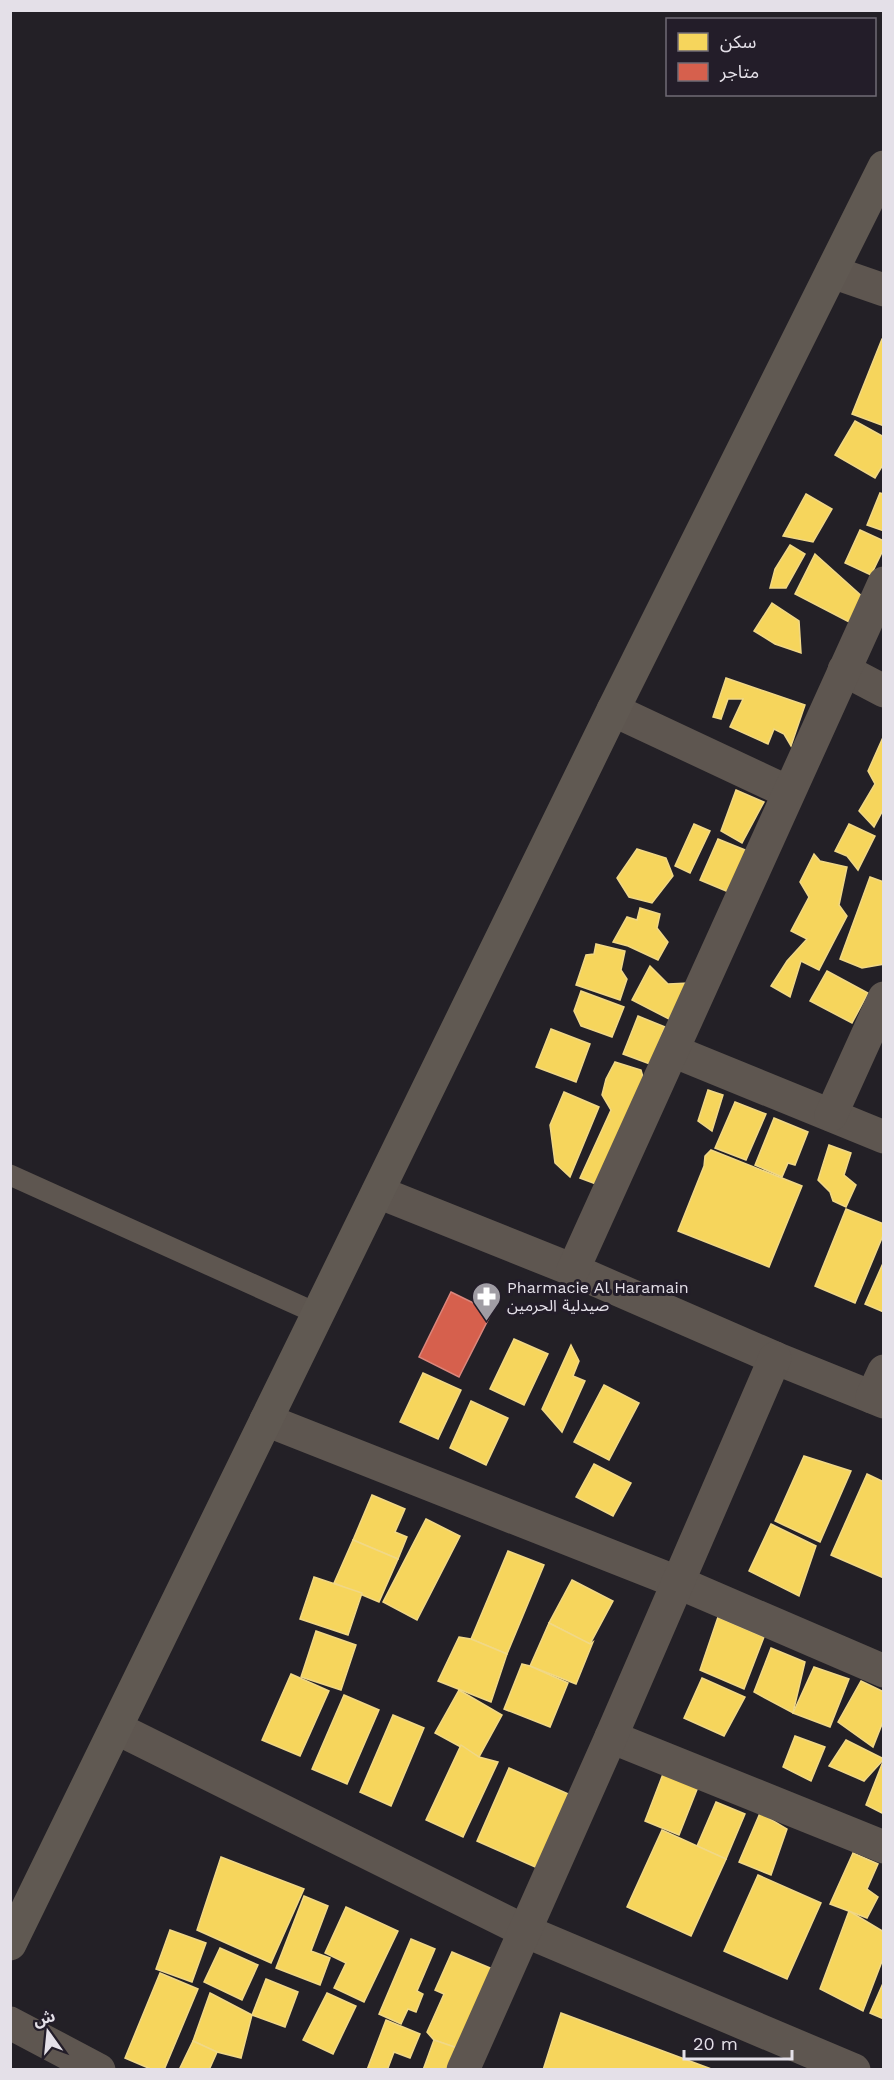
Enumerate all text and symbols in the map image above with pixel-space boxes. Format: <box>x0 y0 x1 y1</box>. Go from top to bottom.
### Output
legend <box>666 18 876 96</box>
text: سكن <box>720 31 756 53</box>
text: متاجر <box>719 61 759 83</box>
place label: Pharmacie Al Haramain صيدلية الحرمين <box>507 1278 689 1315</box>
pharmacy icon: Pharmacie Al Haramain صيدلية الحرمين <box>470 1280 502 1322</box>
north arrow <box>18 2002 78 2062</box>
text: ش <box>31 2006 57 2030</box>
scale bar <box>684 2023 792 2061</box>
text: 20 m <box>693 2033 738 2054</box>

